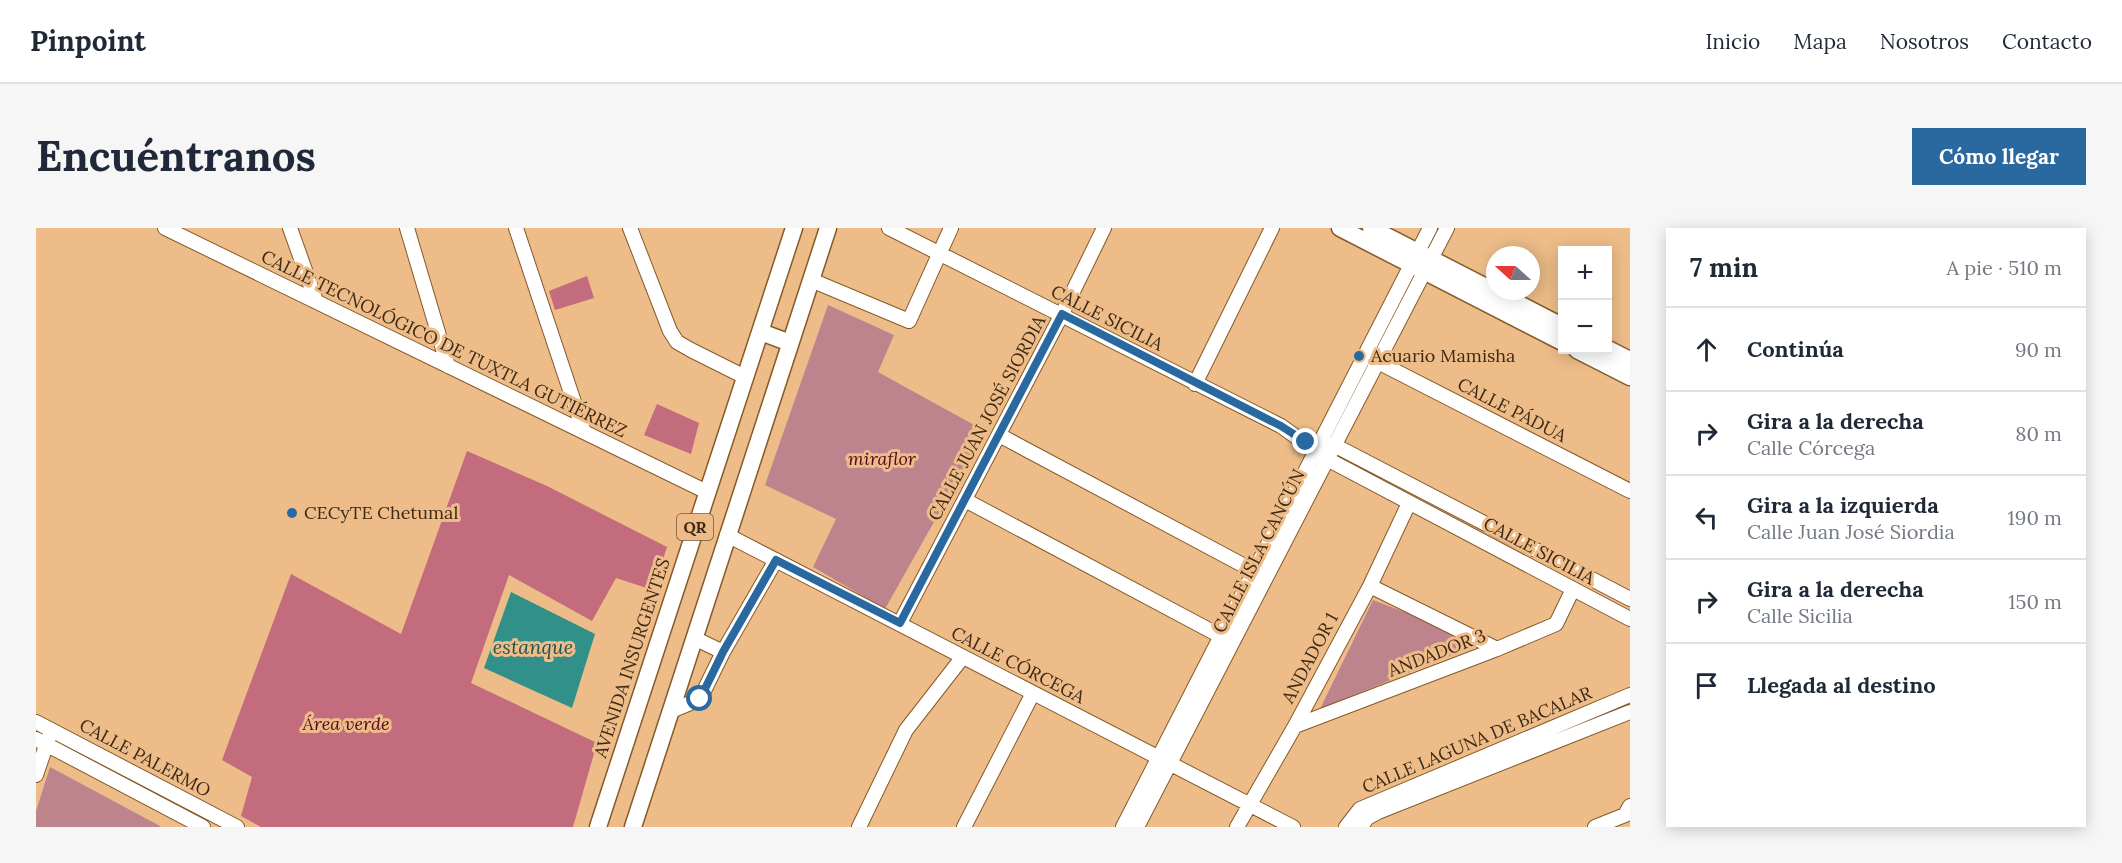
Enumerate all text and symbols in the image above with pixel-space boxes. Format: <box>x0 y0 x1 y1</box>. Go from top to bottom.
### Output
text: Pinpoint <box>30 23 146 59</box>
text: Inicio <box>1705 28 1760 55</box>
text: Mapa <box>1793 28 1847 55</box>
text: Nosotros <box>1880 28 1969 55</box>
text: Contacto <box>2002 28 2092 55</box>
button: Cómo llegar <box>1912 128 2086 185</box>
text: Encuéntranos <box>36 129 316 183</box>
street label: CALLE TECNOLÓGICO DE TUXTLA GUTIÉRREZ <box>258 245 631 442</box>
north arrow <box>1486 246 1540 300</box>
map controls <box>1558 246 1612 354</box>
button: + <box>1558 246 1612 300</box>
text: 7 min <box>1690 251 1758 284</box>
text: A pie · 510 m <box>1947 255 2062 280</box>
street label: CALLE SICILIA <box>1047 279 1168 356</box>
button: − <box>1558 300 1612 354</box>
street label: CALLE JUAN JOSÉ SIORDIA <box>923 311 1051 524</box>
icon: ahead <box>1690 333 1723 366</box>
text: Continúa <box>1747 335 1844 363</box>
text: 90 m <box>2015 337 2062 362</box>
place label: Acuario Mamisha <box>1370 344 1515 367</box>
marker: Acuario Mamisha <box>1352 349 1366 363</box>
street label: CALLE PÁDUA <box>1454 372 1571 447</box>
text: Gira a la derecha <box>1747 407 1924 435</box>
icon: right <box>1690 417 1723 450</box>
text: 80 m <box>2015 421 2062 446</box>
route end <box>1292 428 1318 454</box>
text: Calle Córcega <box>1747 435 1875 460</box>
park label: miraflor <box>848 447 917 470</box>
street label: CALLE ISLA CANCÚN <box>1207 465 1310 636</box>
text: Gira a la izquierda <box>1747 491 1939 519</box>
place label: CECyTE Chetumal <box>304 501 458 524</box>
icon: left <box>1690 501 1723 534</box>
text: 190 m <box>2008 505 2062 530</box>
marker: CECyTE Chetumal <box>285 506 299 520</box>
street label: CALLE SICILIA <box>1480 512 1599 590</box>
road number: QR <box>677 514 713 540</box>
text: Calle Juan José Siordia <box>1747 519 1955 544</box>
street label: AVENIDA INSURGENTES <box>588 555 675 762</box>
text: Gira a la derecha <box>1747 575 1924 603</box>
icon: right <box>1690 585 1723 618</box>
text: 150 m <box>2008 589 2062 614</box>
text: Calle Sicilia <box>1747 603 1853 628</box>
street label: ANDADOR 1 <box>1276 608 1343 708</box>
street label: CALLE CÓRCEGA <box>947 621 1090 709</box>
street label: ANDADOR 3 <box>1384 623 1489 682</box>
water label: estanque <box>493 634 573 659</box>
icon: arrive <box>1690 669 1723 702</box>
text: Llegada al destino <box>1747 671 1936 699</box>
street label: CALLE LAGUNA DE BACALAR <box>1359 680 1596 798</box>
route start <box>686 685 712 711</box>
park label: Área verde <box>302 712 389 735</box>
street label: CALLE PALERMO <box>76 713 215 802</box>

